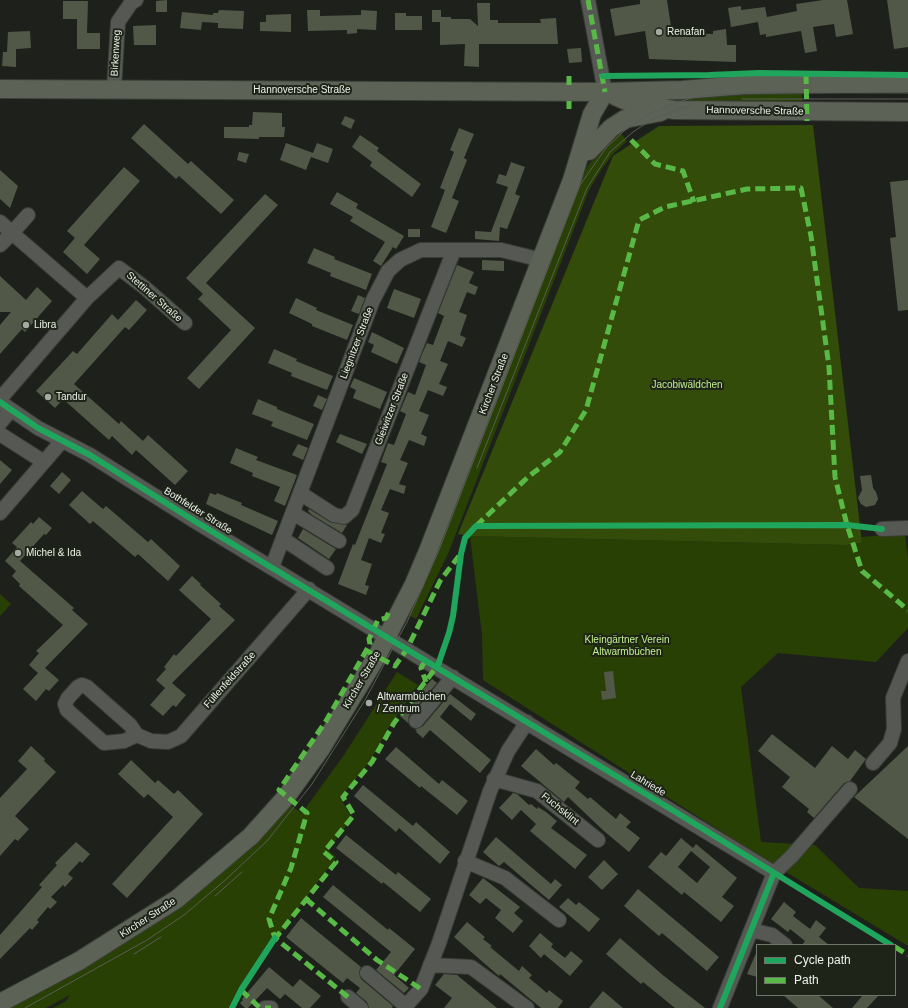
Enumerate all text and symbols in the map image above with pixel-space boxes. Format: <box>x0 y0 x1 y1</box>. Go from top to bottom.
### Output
place label: Renafan <box>667 26 705 38</box>
marker: Renafan <box>654 27 664 37</box>
street label: Birkenweg <box>109 29 123 77</box>
street label: Hannoversche Straße <box>253 84 351 96</box>
street label: Hannoversche Straße <box>706 104 804 118</box>
street label: Stettiner Straße <box>124 270 184 324</box>
street label: Liegnitzer Straße <box>338 305 376 381</box>
place label: Libra <box>34 319 56 331</box>
marker: Libra <box>21 320 31 330</box>
street label: Kircher Straße <box>477 352 511 416</box>
street label: Gleiwitzer Straße <box>373 371 411 447</box>
park label: Jacobiwäldchen <box>651 379 723 391</box>
place label: Tandur <box>56 391 87 403</box>
marker: Tandur <box>43 392 53 402</box>
street label: Bothfelder Straße <box>162 485 234 537</box>
place label: Michel & Ida <box>26 547 81 559</box>
marker: Michel & Ida <box>13 548 23 558</box>
park label: Kleingärtner Verein Altwarmbüchen <box>584 634 670 658</box>
street label: Füllenfeldstraße <box>202 649 258 711</box>
street label: Kircher Straße <box>341 649 383 711</box>
place label: Altwarmbüchen / Zentrum <box>377 691 446 714</box>
marker: Altwarmbüchen / Zentrum <box>364 698 374 708</box>
street label: Lahriede <box>628 769 668 799</box>
street label: Fuchsklint <box>539 790 581 828</box>
street label: Kircher Straße <box>118 895 178 941</box>
legend <box>756 944 896 996</box>
text: Cycle path <box>794 953 851 967</box>
text: Path <box>794 973 819 987</box>

